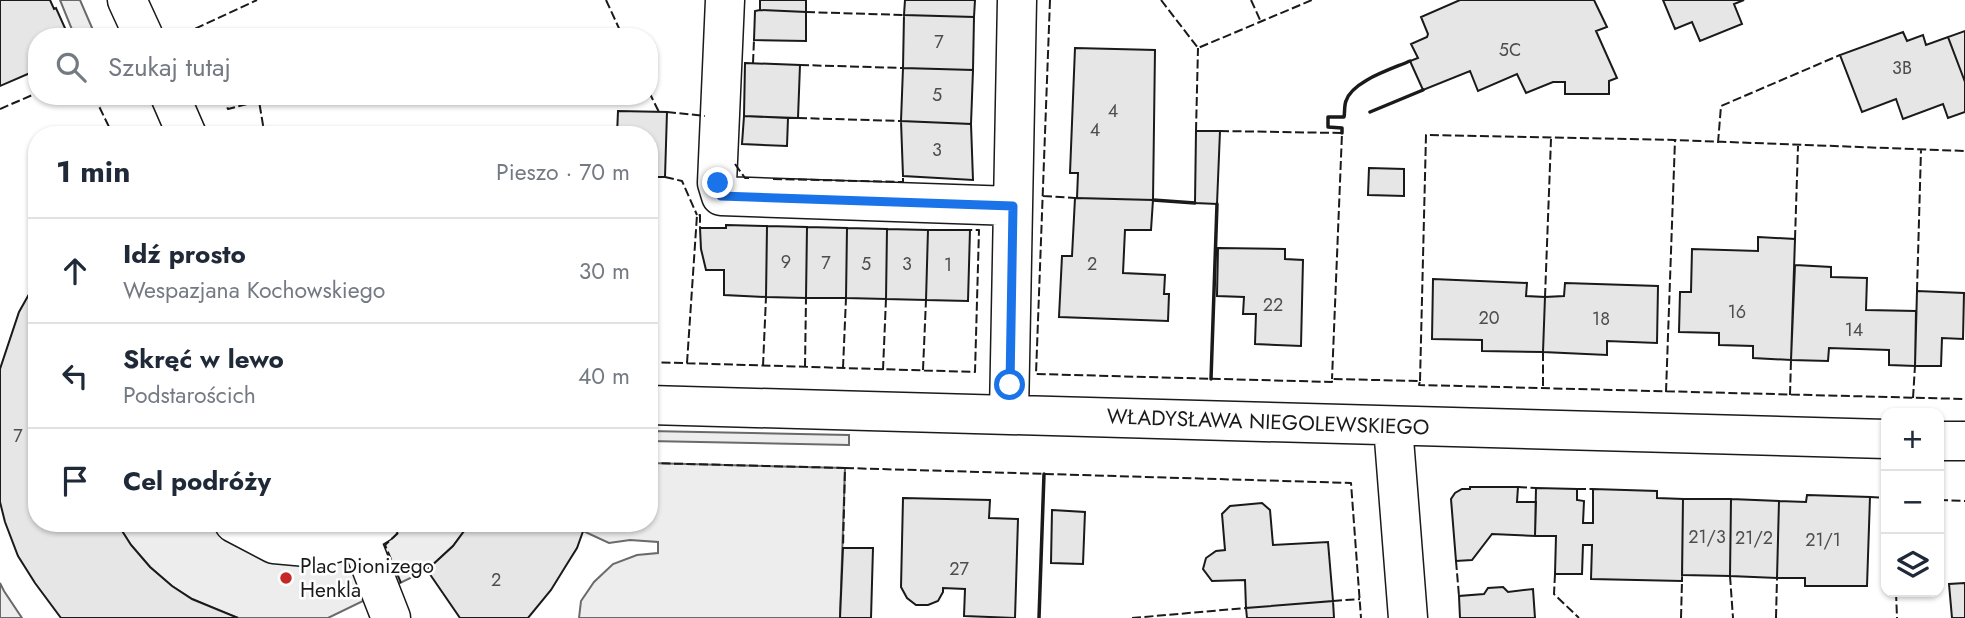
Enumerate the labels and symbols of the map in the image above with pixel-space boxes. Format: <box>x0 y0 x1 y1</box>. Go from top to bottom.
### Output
house number: 7 <box>934 29 944 55</box>
house number: 5C <box>1499 37 1521 63</box>
house number: 3B <box>1892 55 1912 81</box>
house number: 5 <box>932 82 942 108</box>
house number: 4 <box>1108 98 1118 124</box>
house number: 4 <box>1090 117 1100 143</box>
house number: 3 <box>932 137 942 163</box>
route end <box>702 167 733 198</box>
house number: 9 <box>781 249 791 275</box>
house number: 7 <box>821 250 831 276</box>
house number: 5 <box>861 251 871 277</box>
house number: 3 <box>902 251 912 277</box>
house number: 2 <box>1087 251 1097 277</box>
house number: 1 <box>944 252 952 278</box>
house number: 22 <box>1263 292 1283 318</box>
house number: 16 <box>1728 299 1746 325</box>
house number: 20 <box>1478 305 1500 331</box>
house number: 18 <box>1592 306 1610 332</box>
house number: 14 <box>1845 317 1863 343</box>
route start <box>994 369 1025 400</box>
street label: WŁADYSŁAWA NIEGOLEWSKIEGO <box>1106 401 1430 443</box>
house number: 7 <box>13 423 23 449</box>
house number: 21/3 <box>1688 524 1726 550</box>
house number: 21/2 <box>1735 525 1773 551</box>
house number: 21/1 <box>1805 527 1841 553</box>
place label: Plac Dionizego Henkla <box>300 551 434 605</box>
house number: 27 <box>949 556 969 582</box>
house number: 2 <box>491 567 501 593</box>
marker: Plac Dionizego Henkla <box>278 570 294 586</box>

